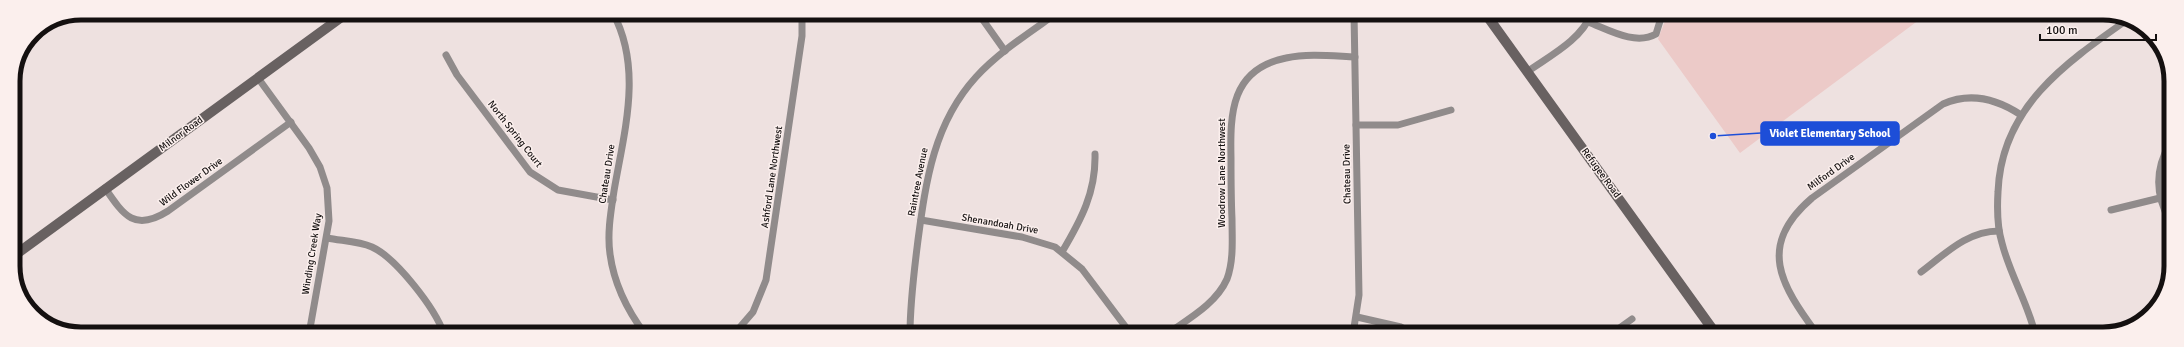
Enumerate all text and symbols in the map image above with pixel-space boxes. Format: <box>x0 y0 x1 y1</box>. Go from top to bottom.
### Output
scale bar <box>2040 16 2156 42</box>
text: 100 m <box>2046 23 2078 38</box>
street label: North Spring Court <box>485 98 545 170</box>
street label: Milnor Road <box>157 114 205 154</box>
street label: Woodrow Lane Northwest <box>1216 118 1228 228</box>
callout: Violet Elementary School <box>1761 122 1899 145</box>
street label: Ashford Lane Northwest <box>759 125 785 229</box>
text: Violet Elementary School <box>1769 127 1891 140</box>
street label: Chateau Drive <box>596 143 618 205</box>
street label: Chateau Drive <box>1340 144 1354 204</box>
street label: Refugee Road <box>1579 146 1623 200</box>
street label: Raintree Avenue <box>905 147 931 217</box>
street label: Milford Drive <box>1805 151 1857 193</box>
street label: Wild Flower Drive <box>157 155 225 209</box>
street label: Shenandoah Drive <box>961 211 1039 237</box>
street label: Winding Creek Way <box>300 212 324 295</box>

